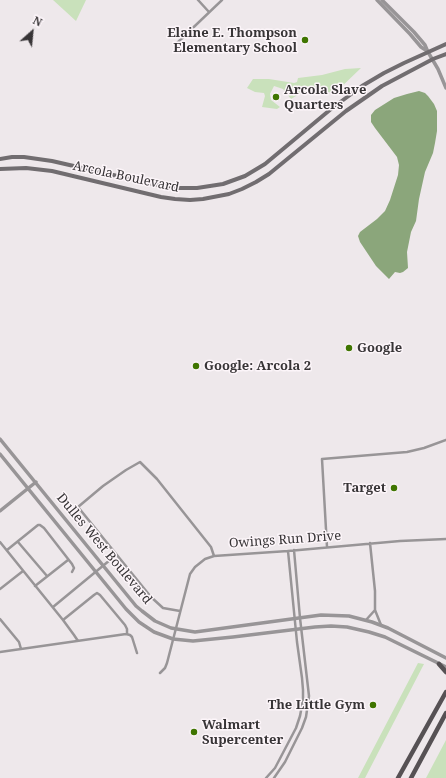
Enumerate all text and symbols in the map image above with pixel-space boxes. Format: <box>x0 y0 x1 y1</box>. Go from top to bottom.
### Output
north arrow <box>12 12 52 52</box>
text: N <box>30 12 45 30</box>
place label: Elaine E. Thompson Elementary School <box>167 25 297 56</box>
marker: Elaine E. Thompson Elementary School <box>300 35 310 45</box>
place label: Arcola Slave Quarters <box>284 82 366 113</box>
marker: Arcola Slave Quarters <box>271 92 281 102</box>
street label: Arcola Boulevard <box>72 158 180 196</box>
place label: Google <box>357 340 402 356</box>
marker: Google <box>344 343 354 353</box>
place label: Google: Arcola 2 <box>204 358 311 374</box>
marker: Google: Arcola 2 <box>191 361 201 371</box>
place label: Target <box>343 480 386 496</box>
marker: Target <box>389 483 399 493</box>
street label: Dulles West Boulevard <box>53 490 155 608</box>
street label: Owings Run Drive <box>228 528 342 552</box>
place label: The Little Gym <box>268 697 365 713</box>
marker: The Little Gym <box>368 700 378 710</box>
place label: Walmart Supercenter <box>202 717 283 748</box>
marker: Walmart Supercenter <box>189 727 199 737</box>

